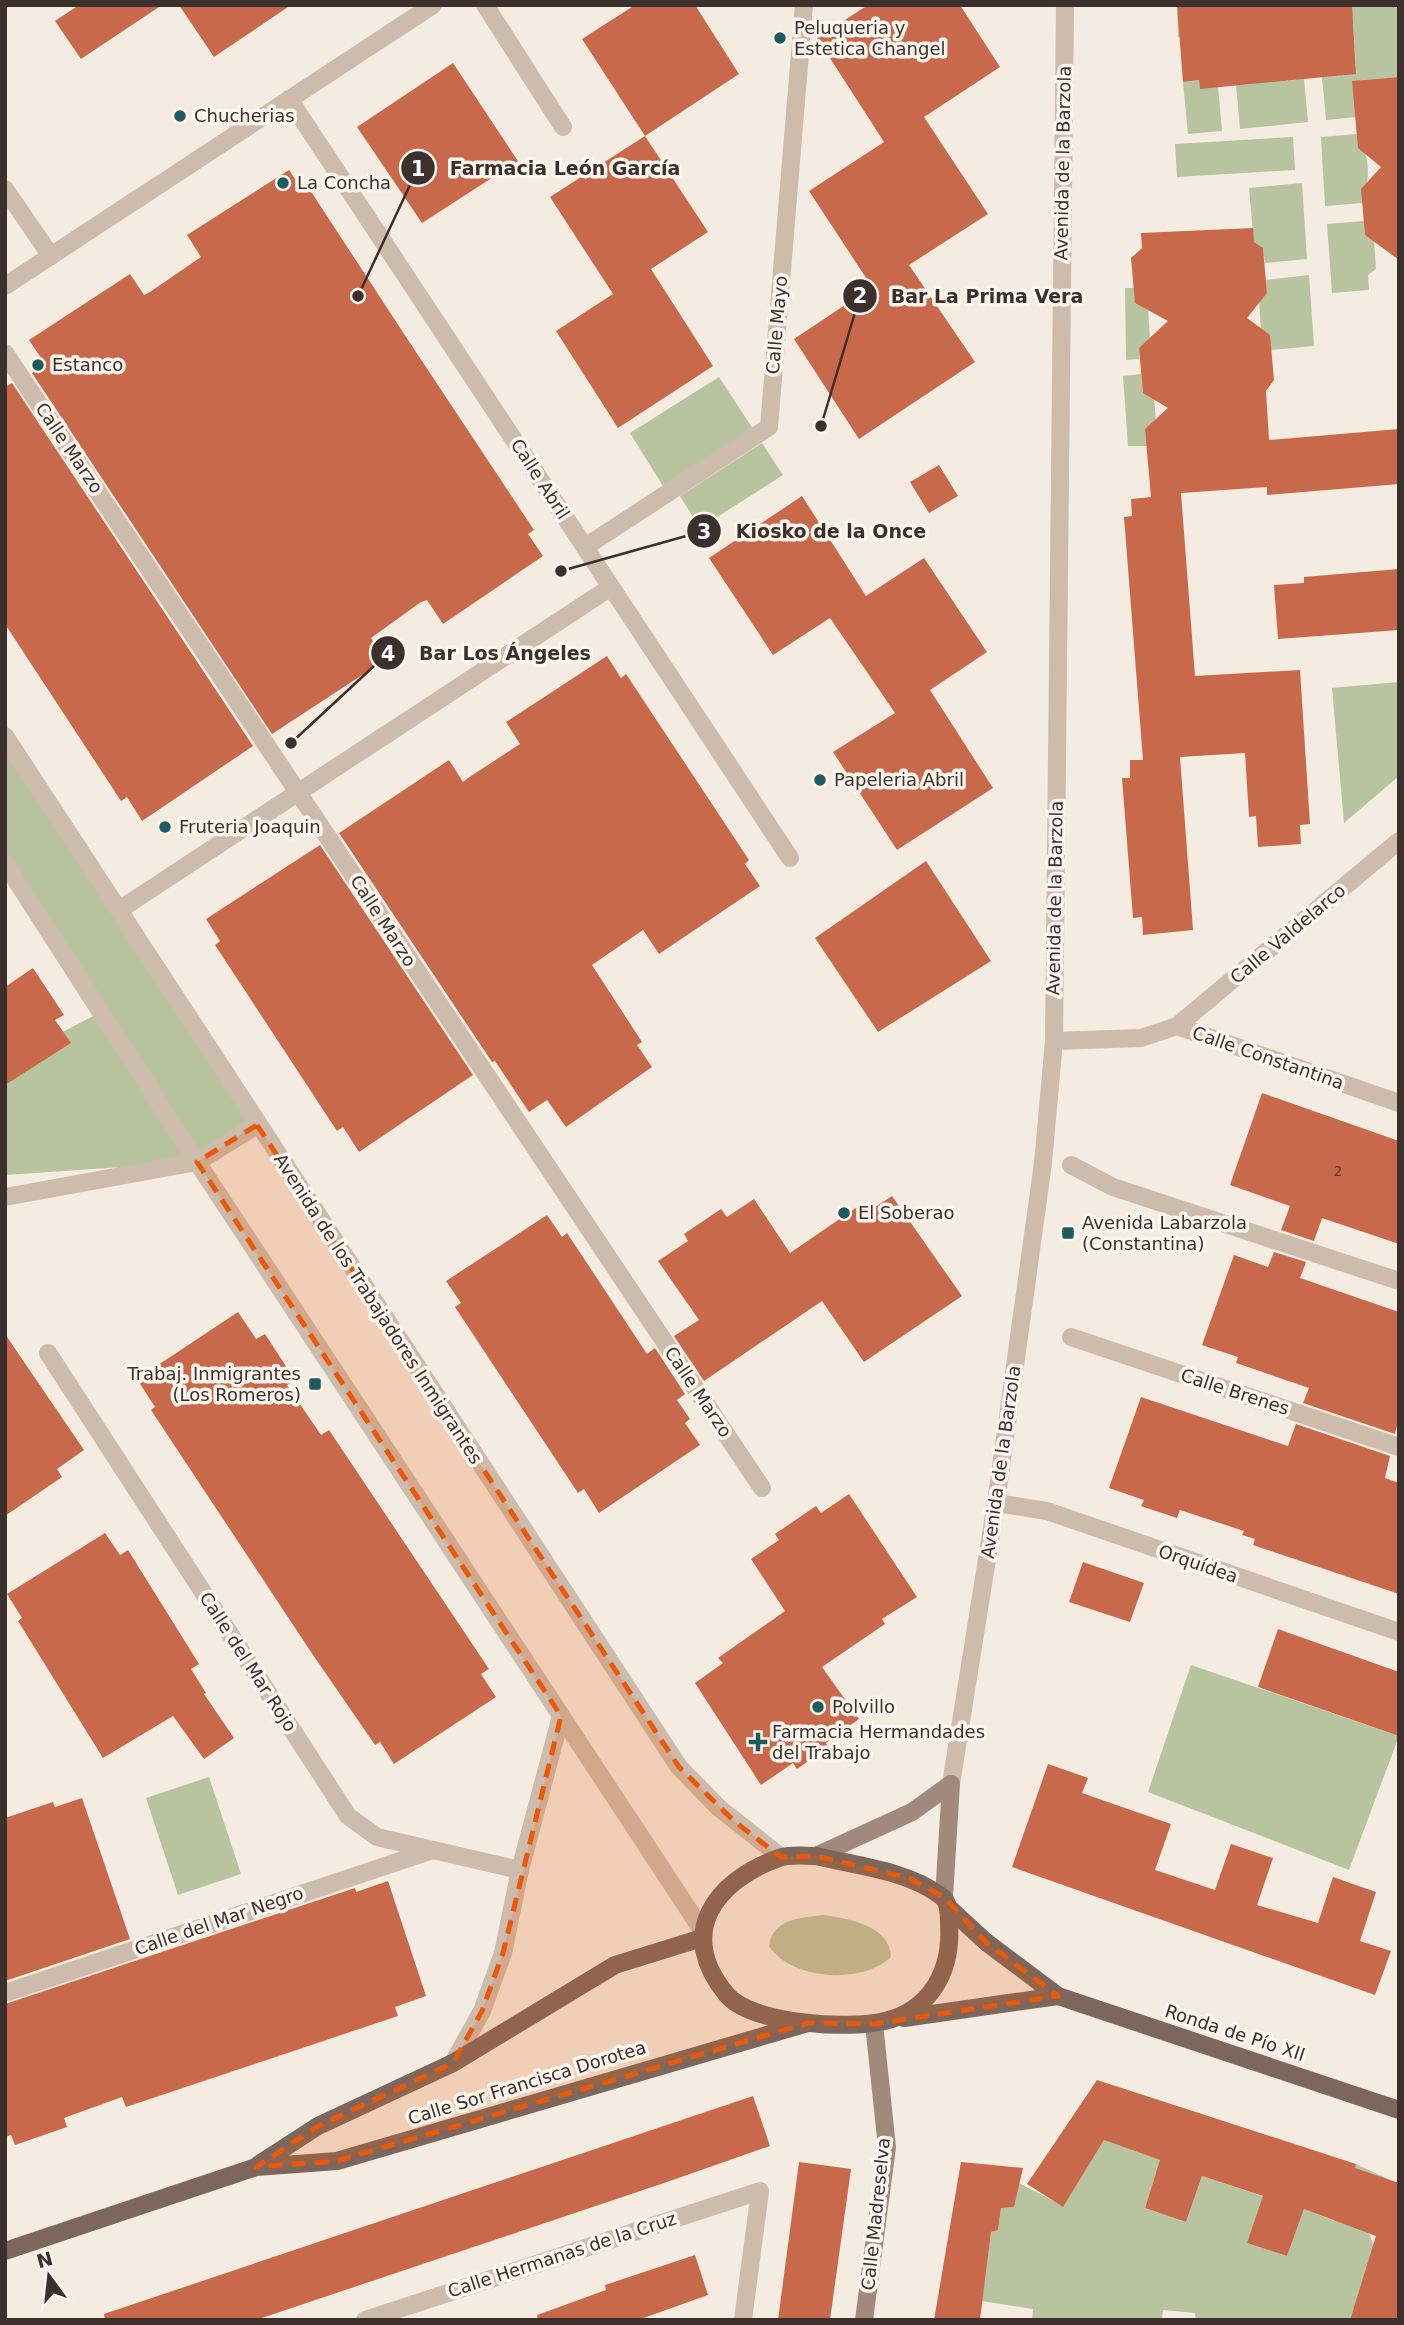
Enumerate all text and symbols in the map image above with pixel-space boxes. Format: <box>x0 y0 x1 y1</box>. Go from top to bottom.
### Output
place label: Peluqueria y Estetica Changel <box>794 17 946 59</box>
marker: Peluqueria y Estetica Changel <box>772 30 788 46</box>
street label: Avenida de la Barzola <box>1050 65 1075 261</box>
place label: Chucherias <box>194 105 295 126</box>
marker: Chucherias <box>172 108 188 124</box>
callout: Farmacia León García <box>401 148 694 188</box>
text: 1 <box>411 157 425 181</box>
text: Farmacia León García <box>450 157 680 179</box>
place label: La Concha <box>297 172 391 193</box>
marker: La Concha <box>275 175 291 191</box>
street label: Calle Mayo <box>762 275 791 375</box>
callout: Bar La Prima Vera <box>842 276 1098 316</box>
text: 2 <box>853 284 867 308</box>
text: Bar La Prima Vera <box>891 285 1083 307</box>
place label: Estanco <box>52 354 123 375</box>
marker: Estanco <box>30 357 46 373</box>
street label: Calle Marzo <box>31 398 107 497</box>
street label: Calle Abril <box>507 435 574 523</box>
callout: Kiosko de la Once <box>687 511 940 551</box>
text: 3 <box>697 520 711 544</box>
text: Kiosko de la Once <box>736 520 926 542</box>
callout: Bar Los Ángeles <box>370 633 605 673</box>
text: 4 <box>381 642 395 666</box>
text: Bar Los Ángeles <box>419 642 591 664</box>
place label: Papeleria Abril <box>834 769 964 790</box>
marker: Papeleria Abril <box>812 772 828 788</box>
street label: Avenida de la Barzola <box>1042 800 1067 996</box>
place label: Fruteria Joaquin <box>179 816 321 837</box>
marker: Fruteria Joaquin <box>157 819 173 835</box>
street label: Calle Marzo <box>346 871 421 970</box>
street label: Calle Valdelarco <box>1226 879 1350 988</box>
street label: Calle Constantina <box>1190 1022 1347 1093</box>
street label: Avenida de los Trabajadores Inmigrantes <box>270 1150 487 1468</box>
house number: 2 <box>1334 1163 1342 1179</box>
place label: El Soberao <box>858 1202 954 1223</box>
marker: El Soberao <box>836 1205 852 1221</box>
place label: Avenida Labarzola (Constantina) <box>1082 1212 1247 1254</box>
marker: Avenida Labarzola (Constantina) <box>1060 1225 1076 1241</box>
street label: Calle Marzo <box>660 1342 736 1441</box>
place label: Trabaj. Inmigrantes (Los Romeros) <box>126 1363 301 1405</box>
street label: Avenida de la Barzola <box>977 1364 1024 1560</box>
street label: Calle Brenes <box>1178 1364 1292 1419</box>
marker: Trabaj. Inmigrantes (Los Romeros) <box>307 1376 323 1392</box>
street label: Orquídea <box>1156 1540 1241 1587</box>
street label: Calle del Mar Rojo <box>195 1588 301 1735</box>
place label: Polvillo <box>832 1696 895 1717</box>
marker: Polvillo <box>810 1699 826 1715</box>
place label: Farmacia Hermandades del Trabajo <box>772 1721 985 1763</box>
marker: Farmacia Hermandades del Trabajo <box>750 1734 766 1750</box>
street label: Calle del Mar Negro <box>132 1882 306 1959</box>
street label: Ronda de Pío XII <box>1162 2000 1308 2065</box>
street label: Calle Sor Francisca Dorotea <box>405 2036 648 2129</box>
street label: Calle Madreselva <box>857 2136 894 2291</box>
street label: Calle Hermanas de la Cruz <box>445 2208 679 2301</box>
north arrow <box>14 2241 84 2311</box>
text: N <box>34 2247 55 2272</box>

